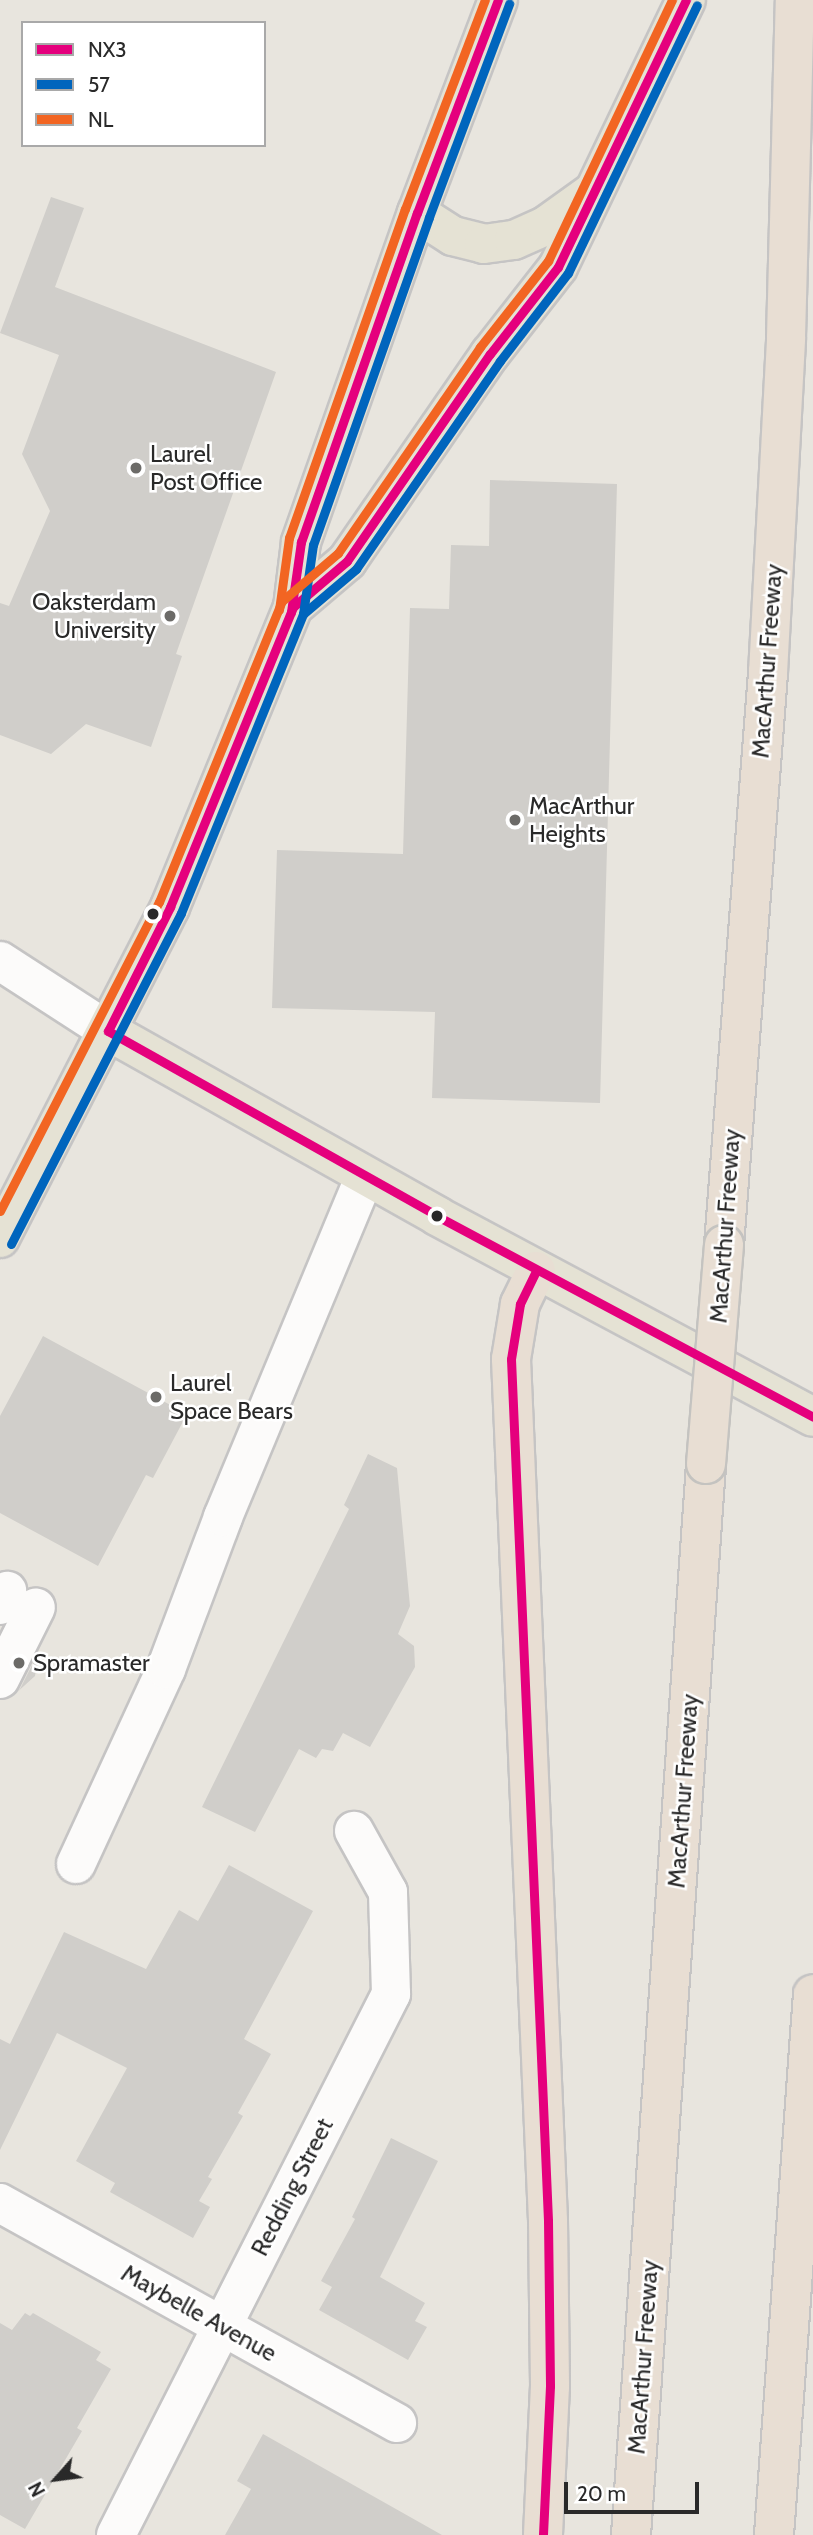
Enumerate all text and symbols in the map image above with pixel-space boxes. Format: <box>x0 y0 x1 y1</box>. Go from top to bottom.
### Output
legend <box>21 21 266 147</box>
text: NX3 <box>88 37 127 62</box>
text: 57 <box>88 72 110 97</box>
text: NL <box>88 107 113 132</box>
place label: Laurel Post Office <box>150 440 262 496</box>
marker: Laurel Post Office <box>128 460 144 476</box>
street label: MacArthur Freeway <box>746 563 788 759</box>
place label: Oaksterdam University <box>32 588 156 644</box>
marker: Oaksterdam University <box>162 608 178 624</box>
place label: MacArthur Heights <box>529 792 634 848</box>
marker: MacArthur Heights <box>507 812 523 828</box>
unlabelled marker <box>146 907 160 921</box>
street label: MacArthur Freeway <box>704 1128 746 1324</box>
unlabelled marker <box>430 1209 444 1223</box>
place label: Laurel Space Bears <box>170 1369 293 1425</box>
marker: Laurel Space Bears <box>148 1389 164 1405</box>
place label: Spramaster <box>33 1649 150 1677</box>
marker: Spramaster <box>11 1655 27 1671</box>
street label: MacArthur Freeway <box>662 1693 704 1889</box>
street label: Redding Street <box>245 2113 339 2261</box>
street label: Maybelle Avenue <box>116 2258 282 2368</box>
street label: MacArthur Freeway <box>622 2259 664 2455</box>
north arrow <box>21 2444 91 2514</box>
scale bar <box>568 2468 703 2512</box>
text: N <box>24 2478 50 2500</box>
text: 20 m <box>577 2481 626 2506</box>

